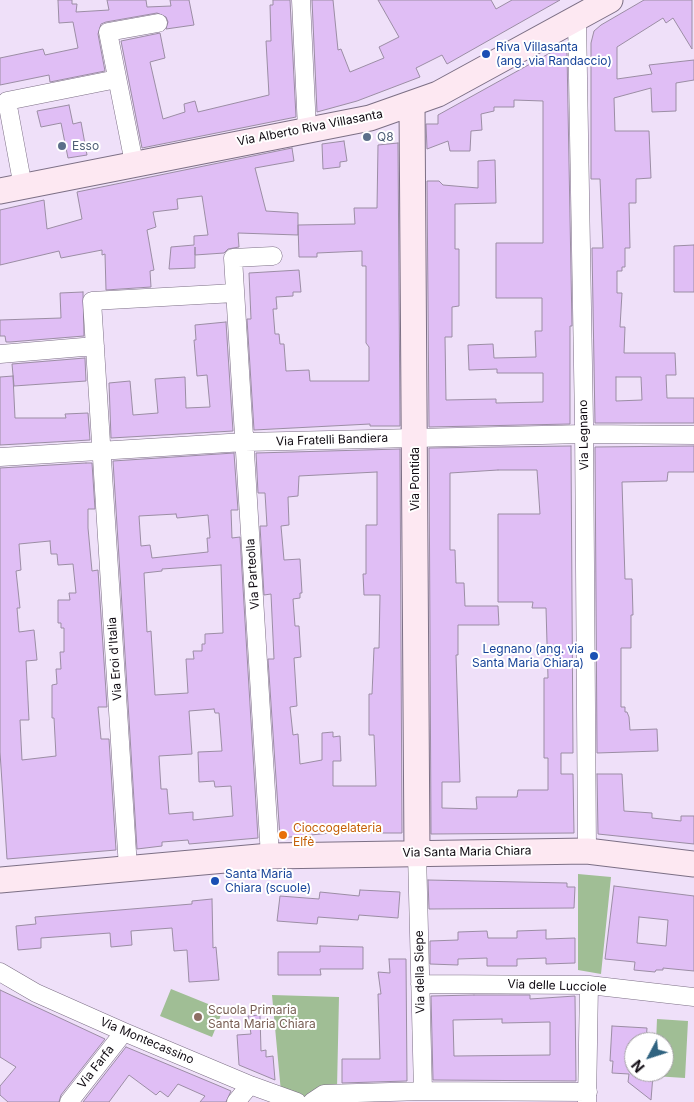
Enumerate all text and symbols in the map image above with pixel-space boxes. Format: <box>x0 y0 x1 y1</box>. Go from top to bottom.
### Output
place label: Riva Villasanta (ang. via Randaccio) <box>496 40 612 68</box>
marker: Riva Villasanta (ang. via Randaccio) <box>480 48 492 60</box>
street label: Via Alberto Riva Villasanta <box>236 107 384 149</box>
place label: Q8 <box>377 130 394 144</box>
marker: Q8 <box>361 131 373 143</box>
place label: Esso <box>72 139 99 153</box>
marker: Esso <box>56 140 68 152</box>
street label: Via Legnano <box>576 400 592 470</box>
street label: Via Fratelli Bandiera <box>276 431 388 449</box>
street label: Via Pontida <box>408 447 422 511</box>
street label: Via Parteolla <box>243 538 263 610</box>
street label: Via Eroi d'Italia <box>105 617 125 701</box>
place label: Legnano (ang. via Santa Maria Chiara) <box>472 642 584 670</box>
marker: Legnano (ang. via Santa Maria Chiara) <box>588 650 600 662</box>
place label: Cioccogelateria Elfè <box>293 821 382 849</box>
marker: Cioccogelateria Elfè <box>277 829 289 841</box>
street label: Via Santa Maria Chiara <box>402 844 532 860</box>
place label: Santa Maria Chiara (scuole) <box>225 867 311 895</box>
marker: Santa Maria Chiara (scuole) <box>209 875 221 887</box>
street label: Via della Siepe <box>412 930 428 1014</box>
street label: Via delle Lucciole <box>507 977 607 995</box>
place label: Scuola Primaria Santa Maria Chiara <box>208 1003 316 1031</box>
marker: Scuola Primaria Santa Maria Chiara <box>192 1011 204 1023</box>
street label: Via Montecassino <box>98 1015 196 1067</box>
north arrow <box>624 1032 674 1082</box>
street label: Via Farfa <box>75 1043 117 1091</box>
text: N <box>628 1057 648 1076</box>

